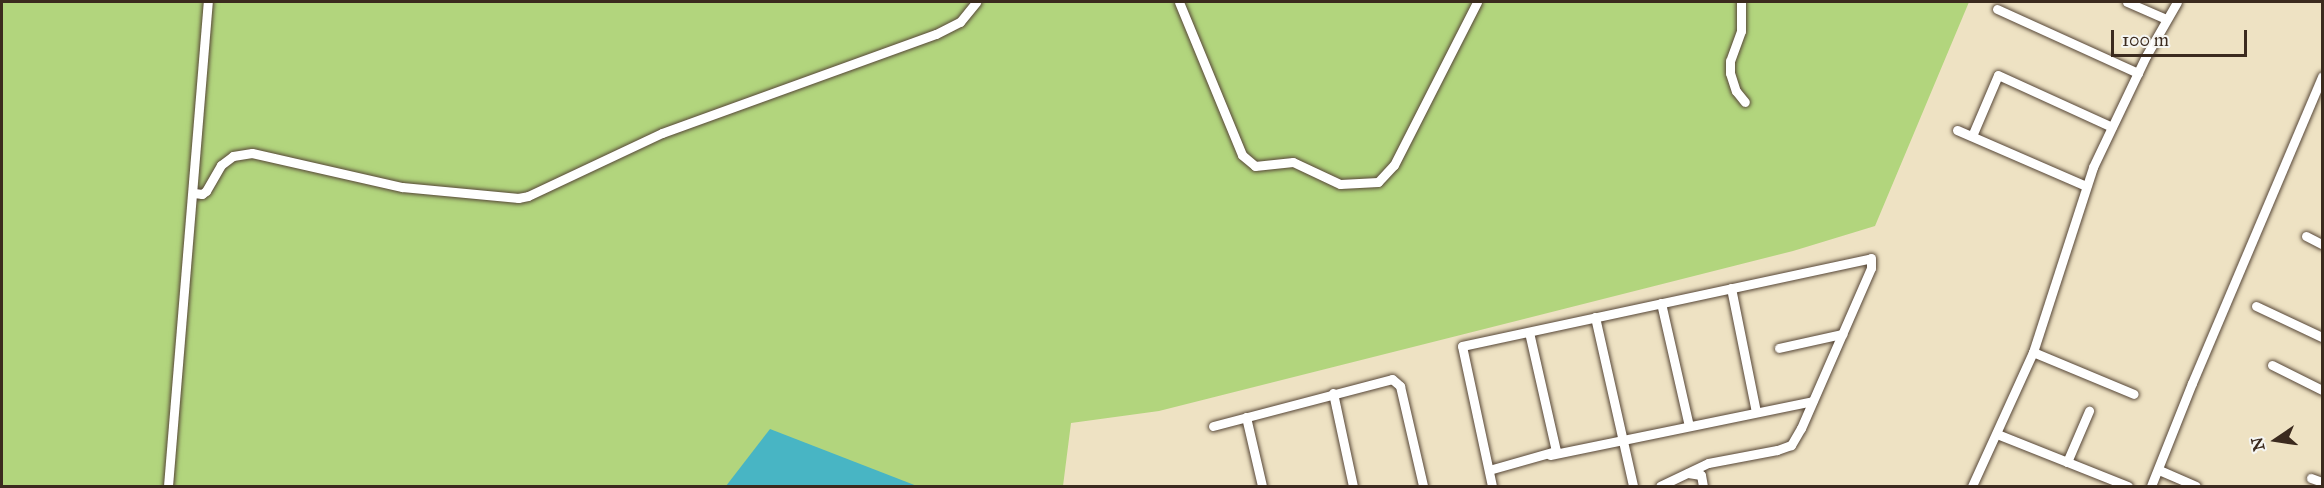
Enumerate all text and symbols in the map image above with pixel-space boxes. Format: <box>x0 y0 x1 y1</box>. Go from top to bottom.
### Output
scale bar <box>2114 18 2250 56</box>
text: 100 m <box>2122 29 2169 51</box>
north arrow <box>2246 410 2306 470</box>
text: N <box>2247 435 2269 453</box>

